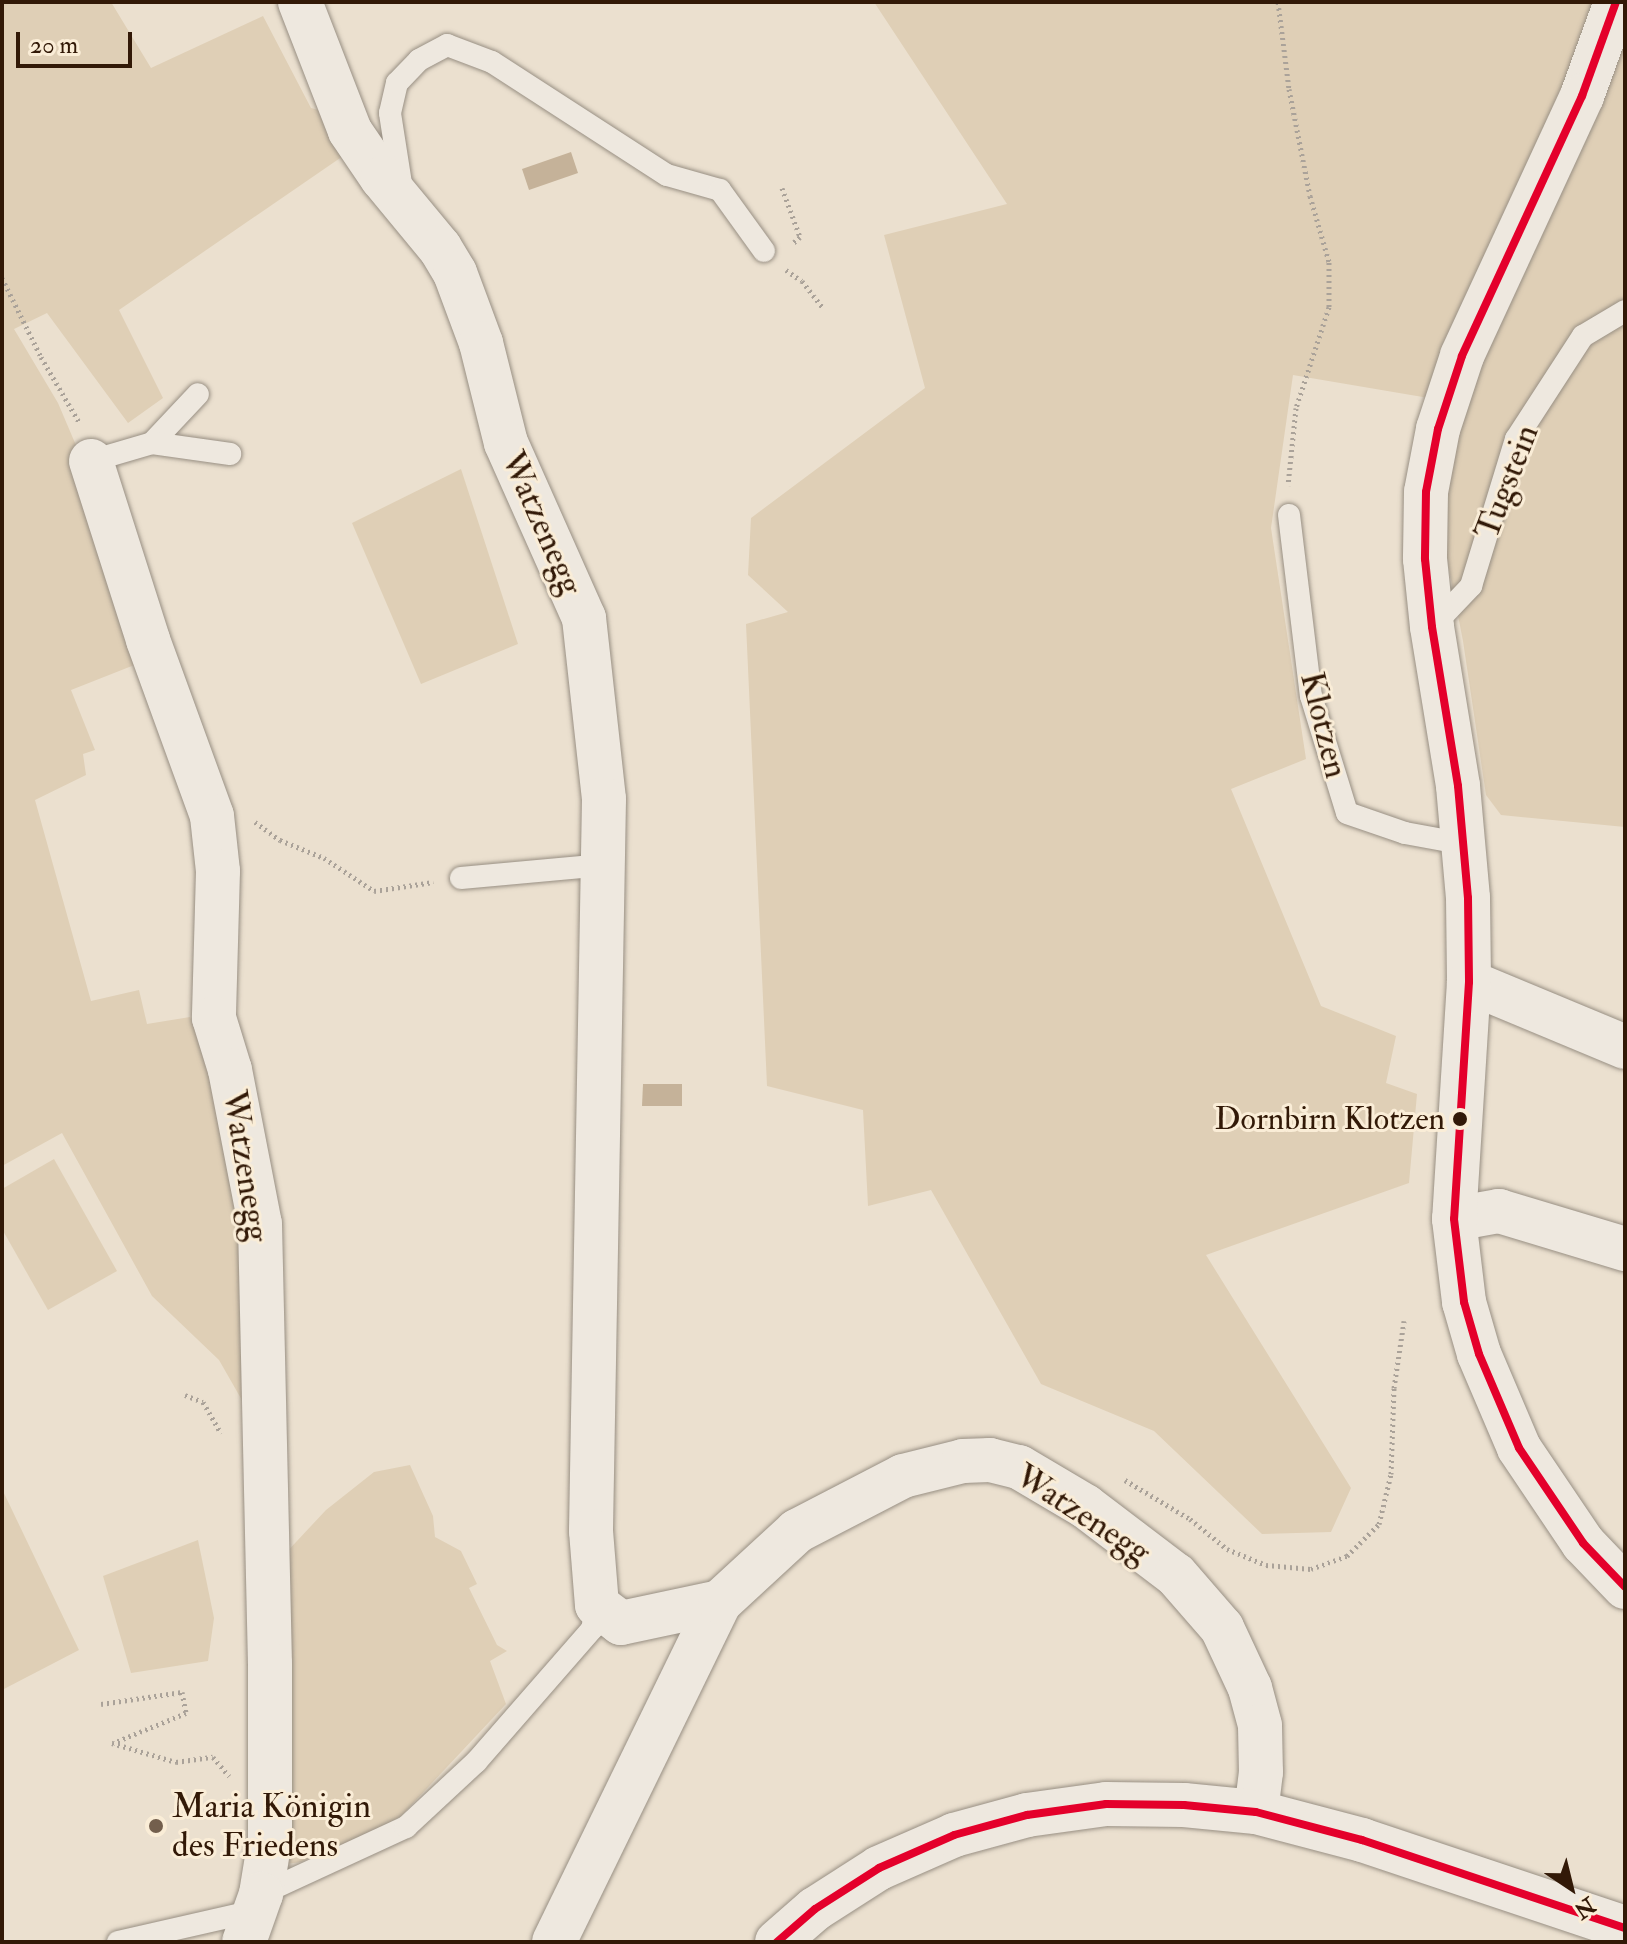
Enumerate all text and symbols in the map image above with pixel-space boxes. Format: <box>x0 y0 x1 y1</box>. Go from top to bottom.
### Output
scale bar <box>20 16 136 66</box>
text: 20 m <box>30 30 78 61</box>
street label: Tugstein <box>1467 419 1547 545</box>
street label: Watzenegg <box>492 445 592 601</box>
street label: Klotzen <box>1291 668 1357 782</box>
street label: Watzenegg <box>214 1088 278 1244</box>
place label: Dornbirn Klotzen <box>1214 1100 1445 1138</box>
marker: Dornbirn Klotzen <box>1452 1111 1468 1127</box>
street label: Watzenegg <box>1008 1455 1158 1573</box>
place label: Maria Königin des Friedens <box>172 1786 371 1866</box>
marker: Maria Königin des Friedens <box>147 1817 165 1835</box>
north arrow <box>1531 1848 1611 1928</box>
text: N <box>1569 1891 1601 1925</box>

